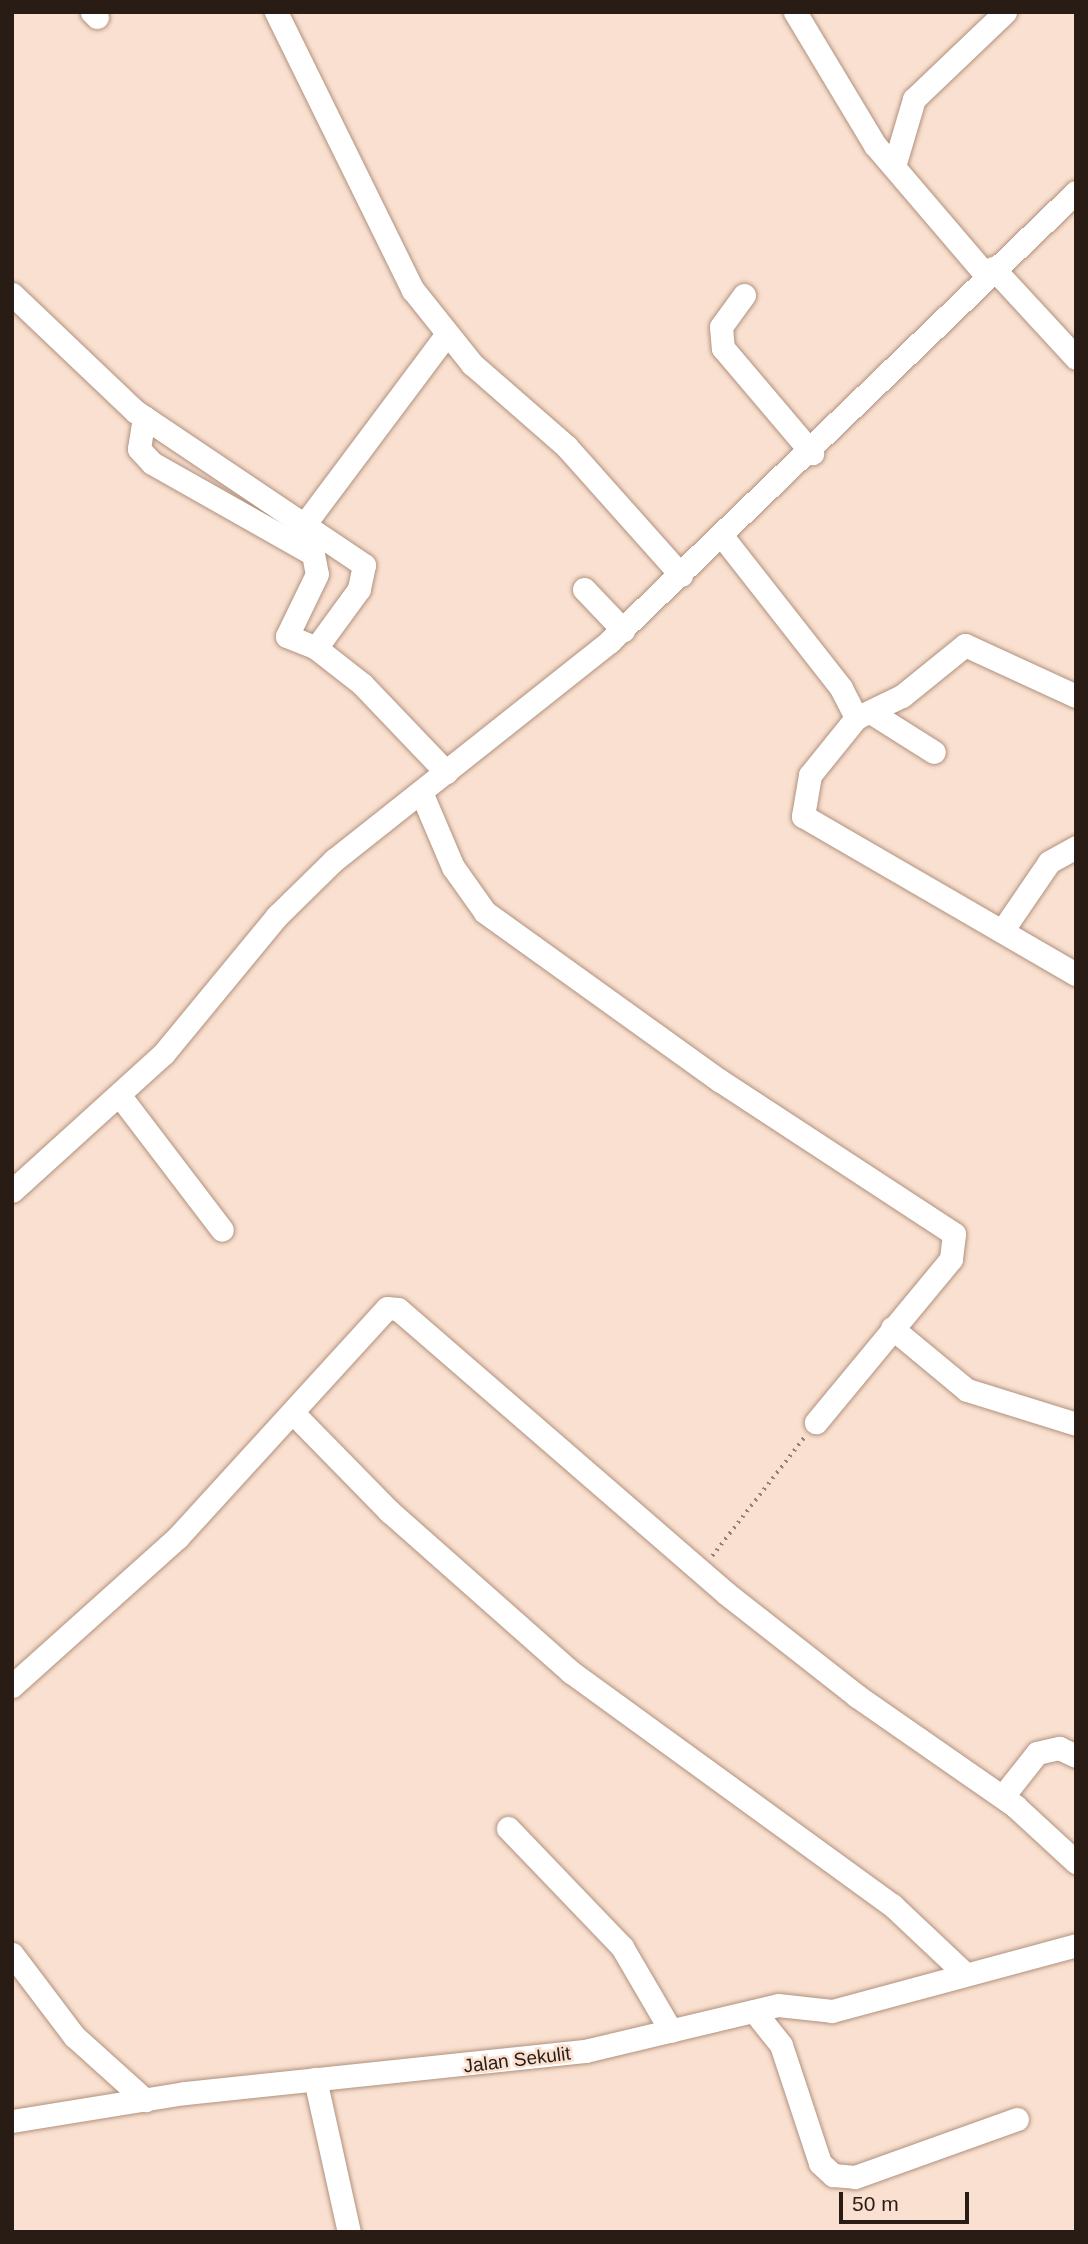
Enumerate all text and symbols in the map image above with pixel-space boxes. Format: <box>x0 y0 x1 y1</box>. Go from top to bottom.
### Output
street label: Jalan Sekulit <box>462 2042 572 2078</box>
scale bar <box>843 2178 972 2222</box>
text: 50 m <box>852 2192 899 2215</box>

